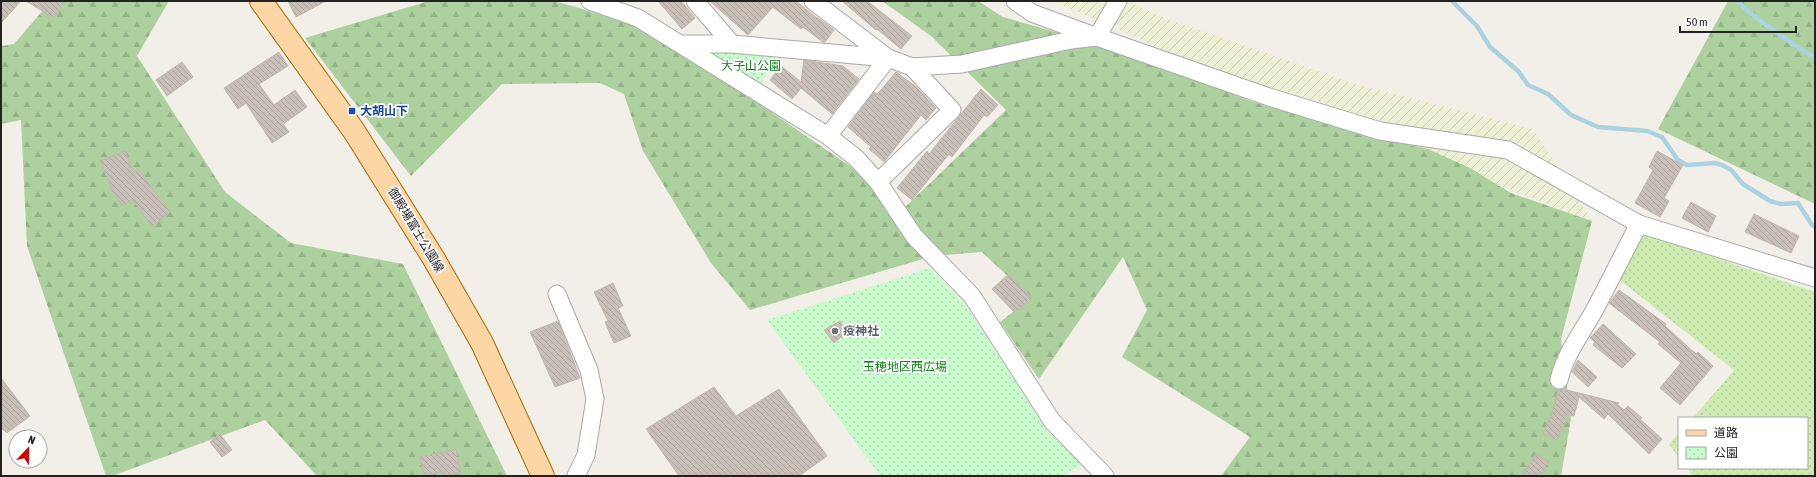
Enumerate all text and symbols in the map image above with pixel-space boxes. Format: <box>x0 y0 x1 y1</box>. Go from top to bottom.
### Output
scale bar <box>1680 8 1796 34</box>
text: 50 m <box>1686 15 1708 29</box>
park label: 大子山公園 <box>721 59 781 73</box>
place label: 大胡山下 <box>360 104 408 118</box>
marker: 大胡山下 <box>347 106 357 116</box>
street label: 御殿場富士公園線 <box>385 185 447 275</box>
place label: 疫神社 <box>843 324 879 338</box>
marker: 疫神社 <box>830 326 840 336</box>
park label: 玉穂地区西広場 <box>863 360 947 374</box>
legend <box>1678 417 1808 469</box>
text: 道路 <box>1714 426 1738 440</box>
north arrow <box>8 429 48 469</box>
text: N <box>26 433 37 447</box>
text: 公園 <box>1714 446 1738 460</box>

